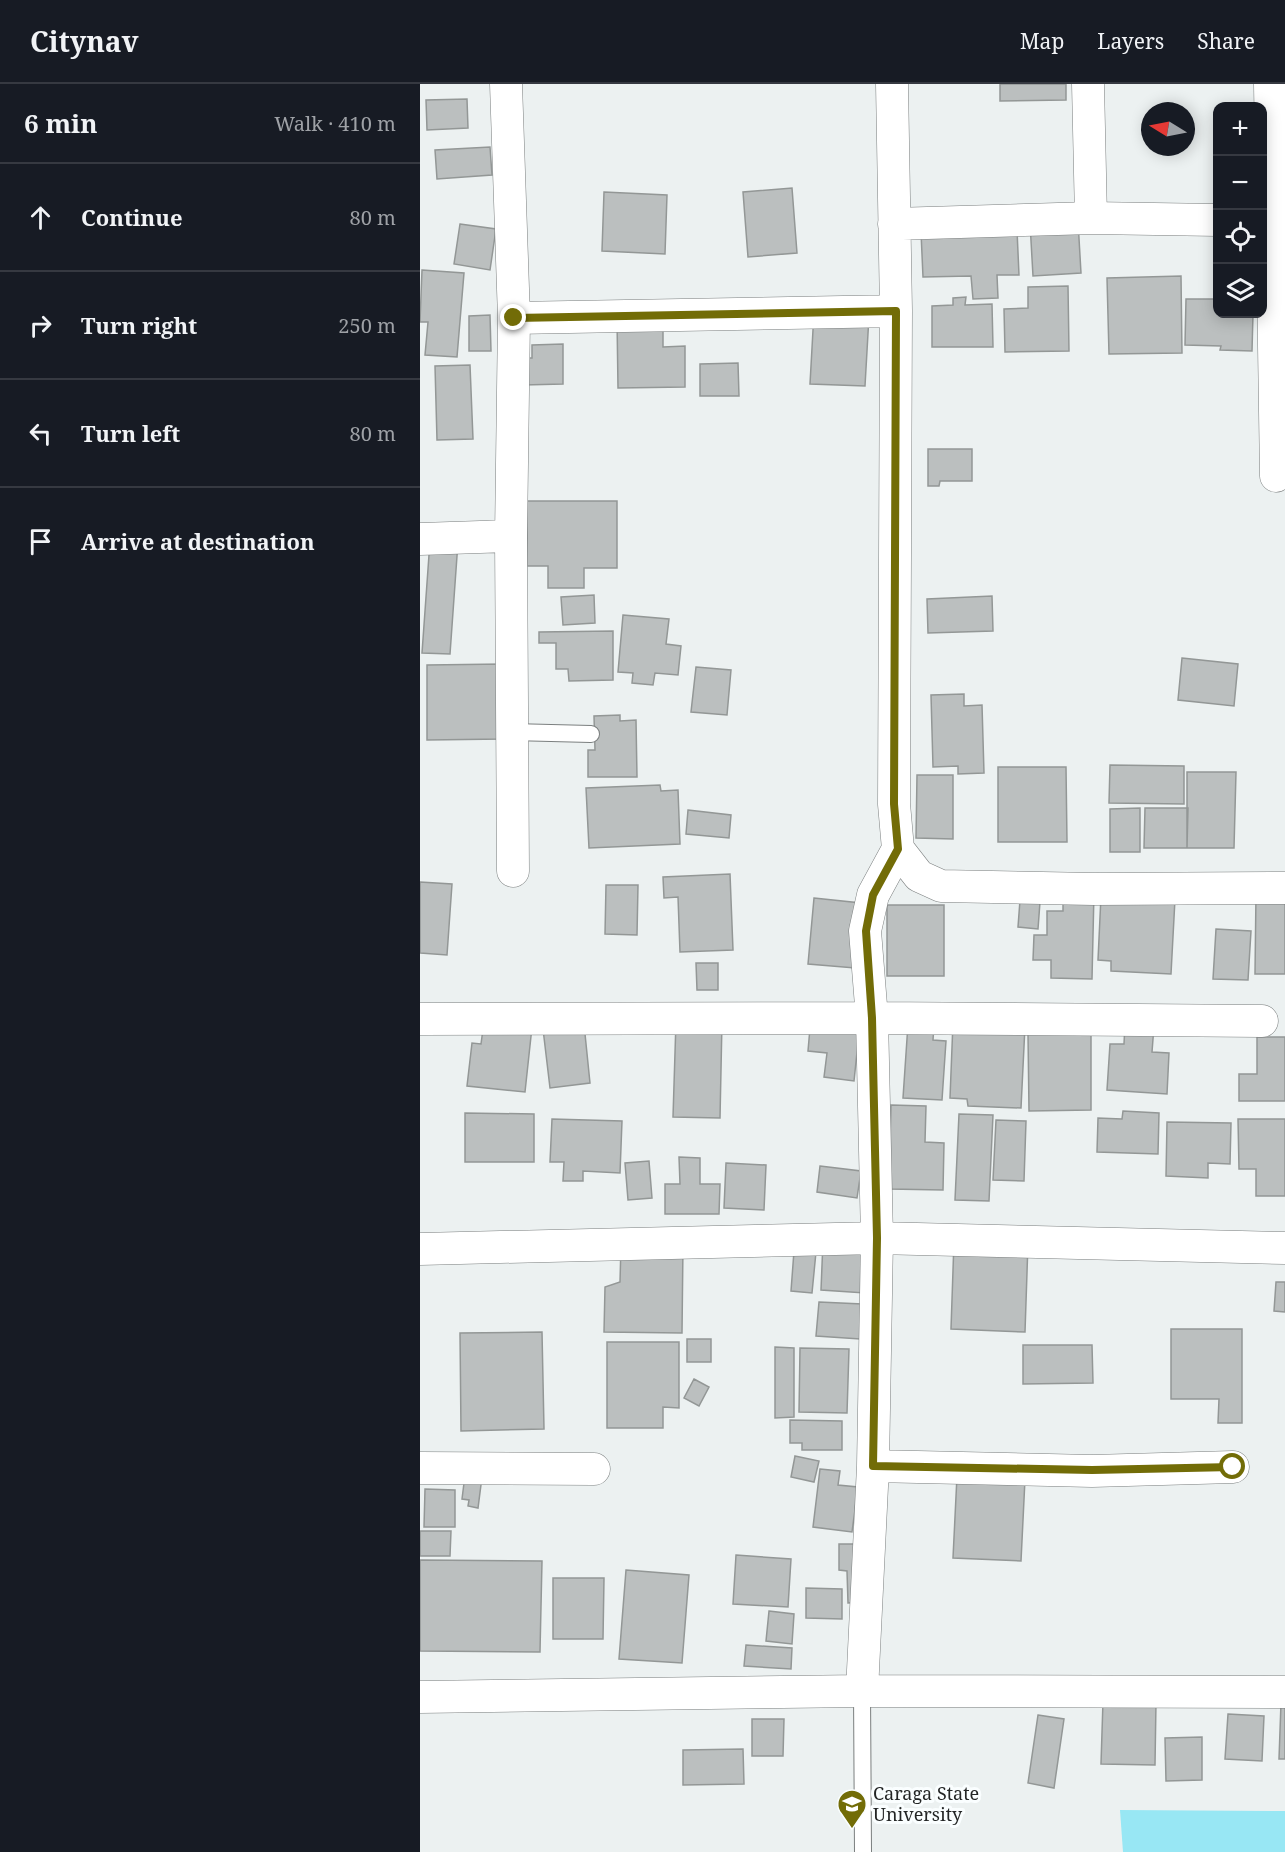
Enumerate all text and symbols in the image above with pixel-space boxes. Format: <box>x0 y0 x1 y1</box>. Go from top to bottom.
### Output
text: Citynav <box>30 22 139 60</box>
text: Map <box>1020 27 1064 55</box>
text: Layers <box>1097 27 1164 55</box>
text: Share <box>1197 27 1255 55</box>
north arrow <box>1141 102 1195 156</box>
map controls <box>1213 102 1267 318</box>
button: + <box>1213 102 1267 156</box>
text: 6 min <box>24 105 98 141</box>
text: Walk · 410 m <box>274 110 396 137</box>
button: − <box>1213 156 1267 210</box>
icon: ahead <box>24 201 57 234</box>
text: Continue <box>81 202 183 232</box>
text: 80 m <box>350 204 396 231</box>
button: locate <box>1213 210 1267 264</box>
button: layers <box>1213 264 1267 318</box>
route end <box>500 304 526 330</box>
icon: right <box>24 309 57 342</box>
text: Turn right <box>81 310 197 340</box>
text: 250 m <box>338 312 396 339</box>
icon: left <box>24 417 57 450</box>
text: Turn left <box>81 418 180 448</box>
text: 80 m <box>350 420 396 447</box>
icon: arrive <box>24 525 57 558</box>
text: Arrive at destination <box>81 526 315 556</box>
route start <box>1219 1453 1245 1479</box>
place label: Caraga State University <box>873 1781 979 1826</box>
school or university icon: Caraga State University <box>836 1788 868 1830</box>

